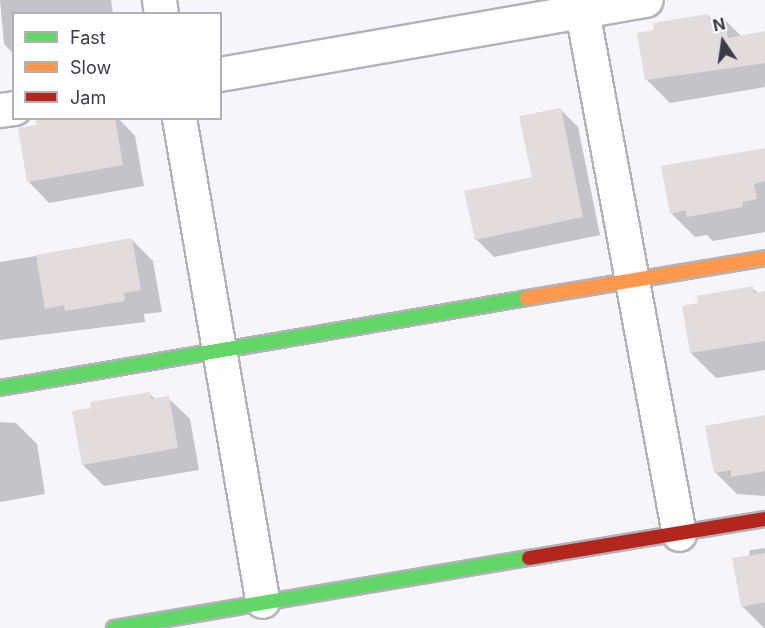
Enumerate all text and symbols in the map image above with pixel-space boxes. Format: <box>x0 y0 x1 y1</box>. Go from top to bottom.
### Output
legend <box>12 12 222 120</box>
north arrow <box>693 12 753 72</box>
text: N <box>711 13 727 36</box>
text: Fast <box>70 27 106 48</box>
text: Slow <box>70 57 111 78</box>
text: Jam <box>70 87 106 108</box>

